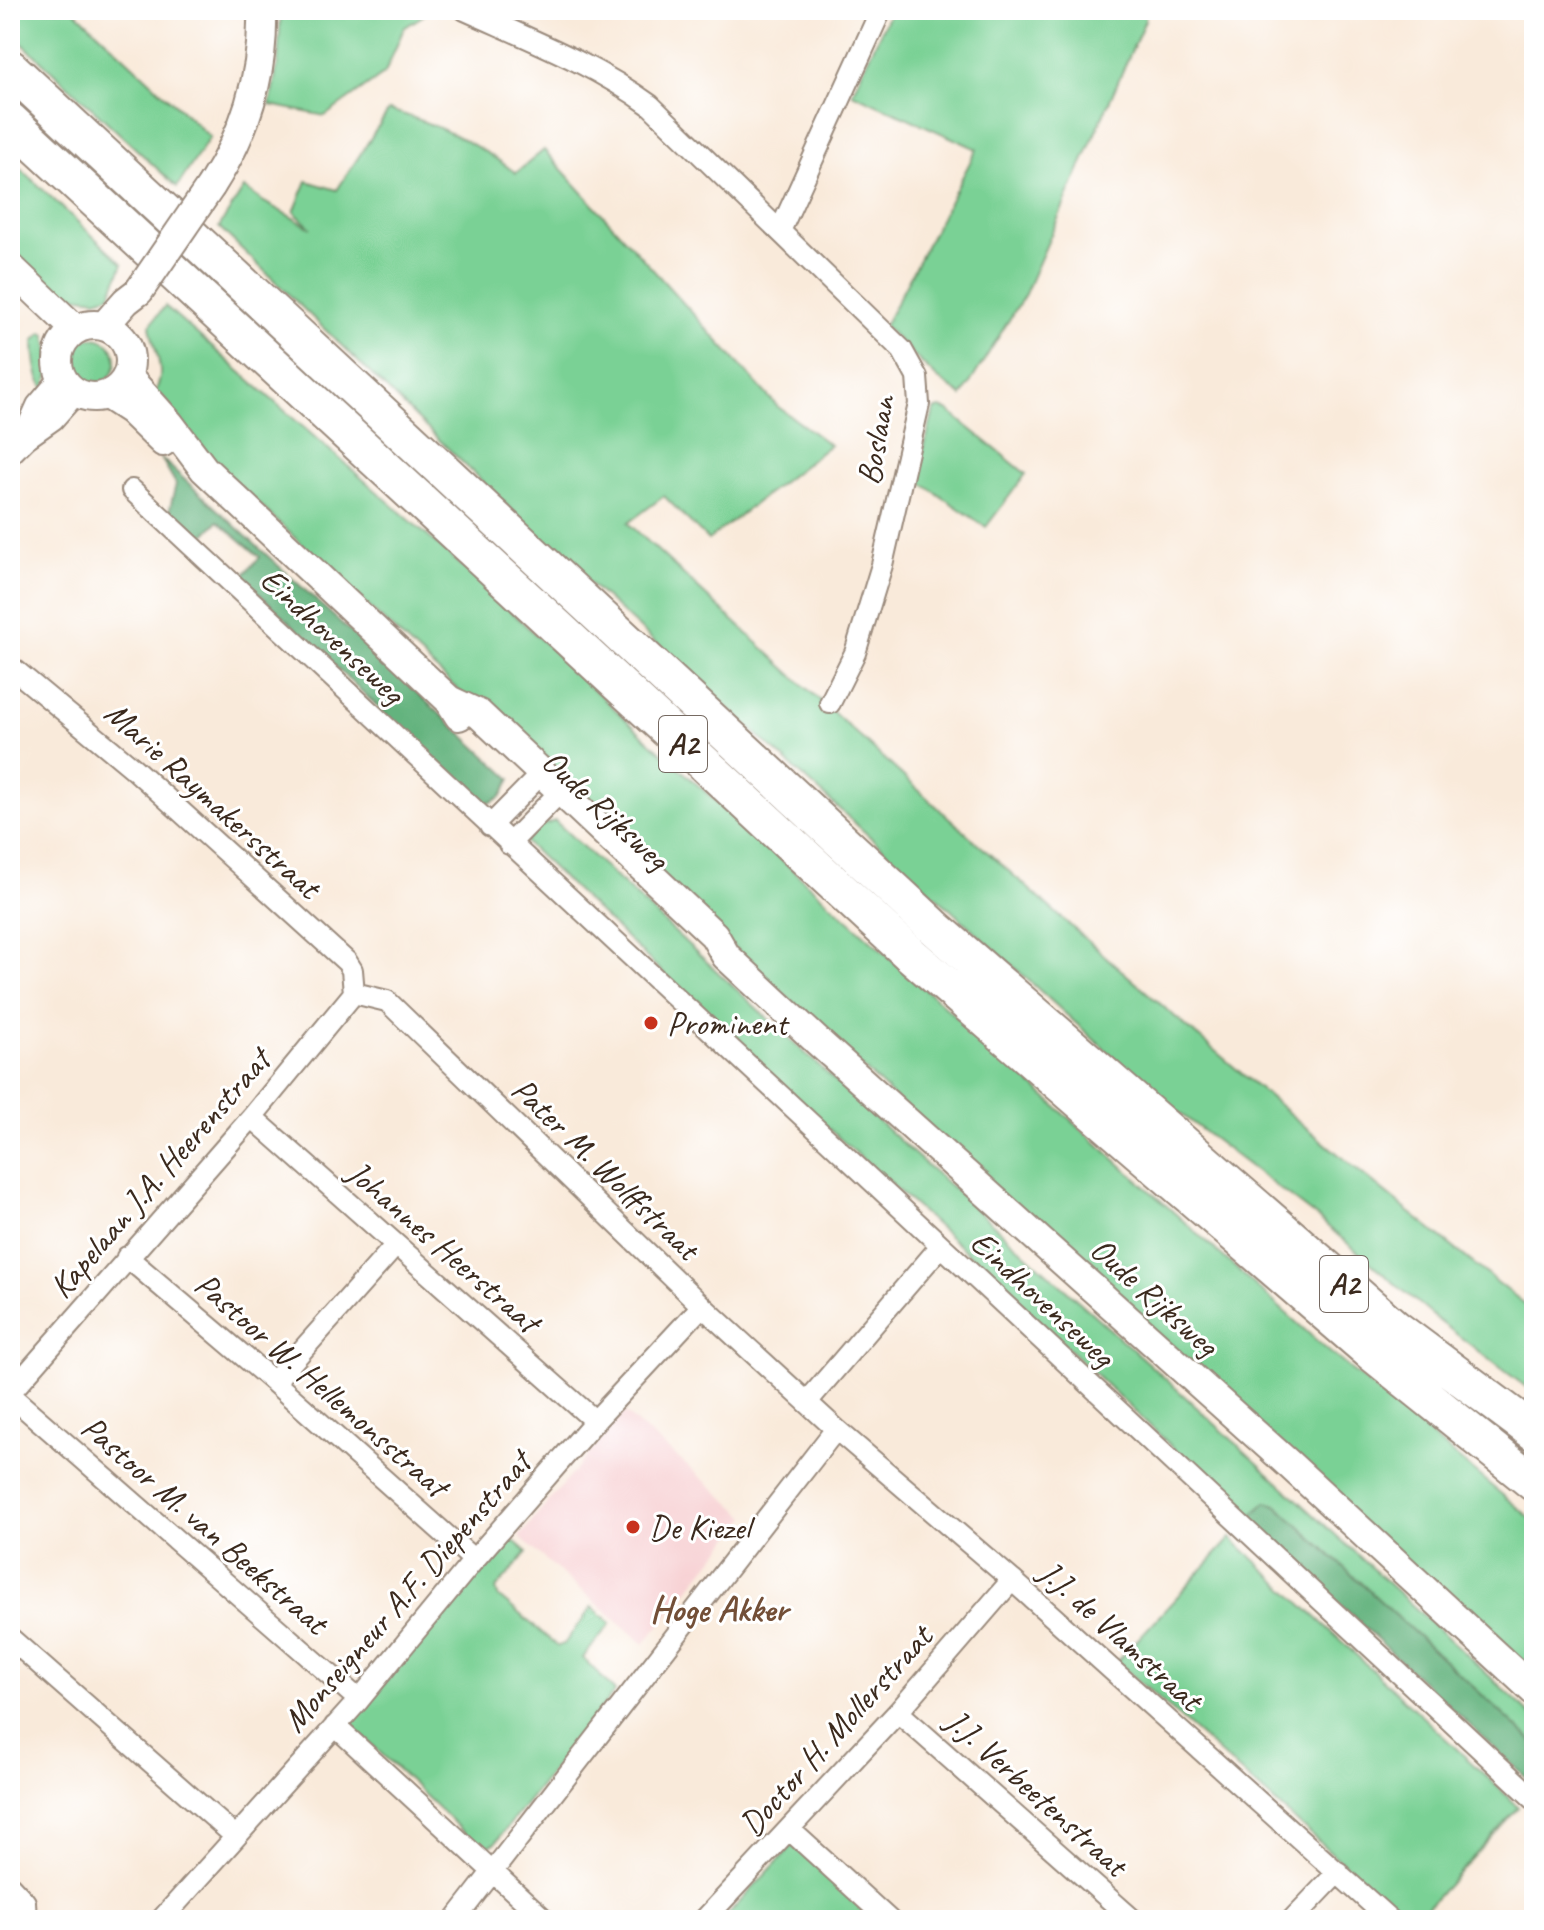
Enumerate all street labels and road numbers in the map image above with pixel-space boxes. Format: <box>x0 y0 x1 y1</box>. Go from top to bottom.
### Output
street label: Boslaan <box>847 390 905 488</box>
street label: Eindhovenseweg <box>252 558 416 715</box>
street label: Marie Raymakersstraat <box>96 691 332 910</box>
road number: A2 <box>659 716 707 772</box>
street label: Oude Rijksweg <box>533 740 680 880</box>
street label: Kapelaan J.A. Heerenstraat <box>39 1036 282 1307</box>
street label: Pater M. Wolffstraat <box>503 1068 711 1271</box>
street label: Johannes Heerstraat <box>337 1150 553 1345</box>
street label: Eindhovenseweg <box>962 1221 1126 1378</box>
street label: Oude Rijksweg <box>1081 1227 1229 1367</box>
road number: A2 <box>1320 1256 1368 1312</box>
street label: Pastoor W. Hellemonsstraat <box>186 1263 461 1509</box>
street label: Pastoor M. van Beekstraat <box>73 1406 339 1646</box>
street label: Monseigneur A.F. Diepenstraat <box>273 1439 543 1741</box>
street label: J.J. de Vlamstraat <box>1028 1549 1214 1723</box>
street label: Doctor H. Mollerstraat <box>730 1613 944 1844</box>
street label: J.J. Verbeetenstraat <box>935 1698 1139 1888</box>

